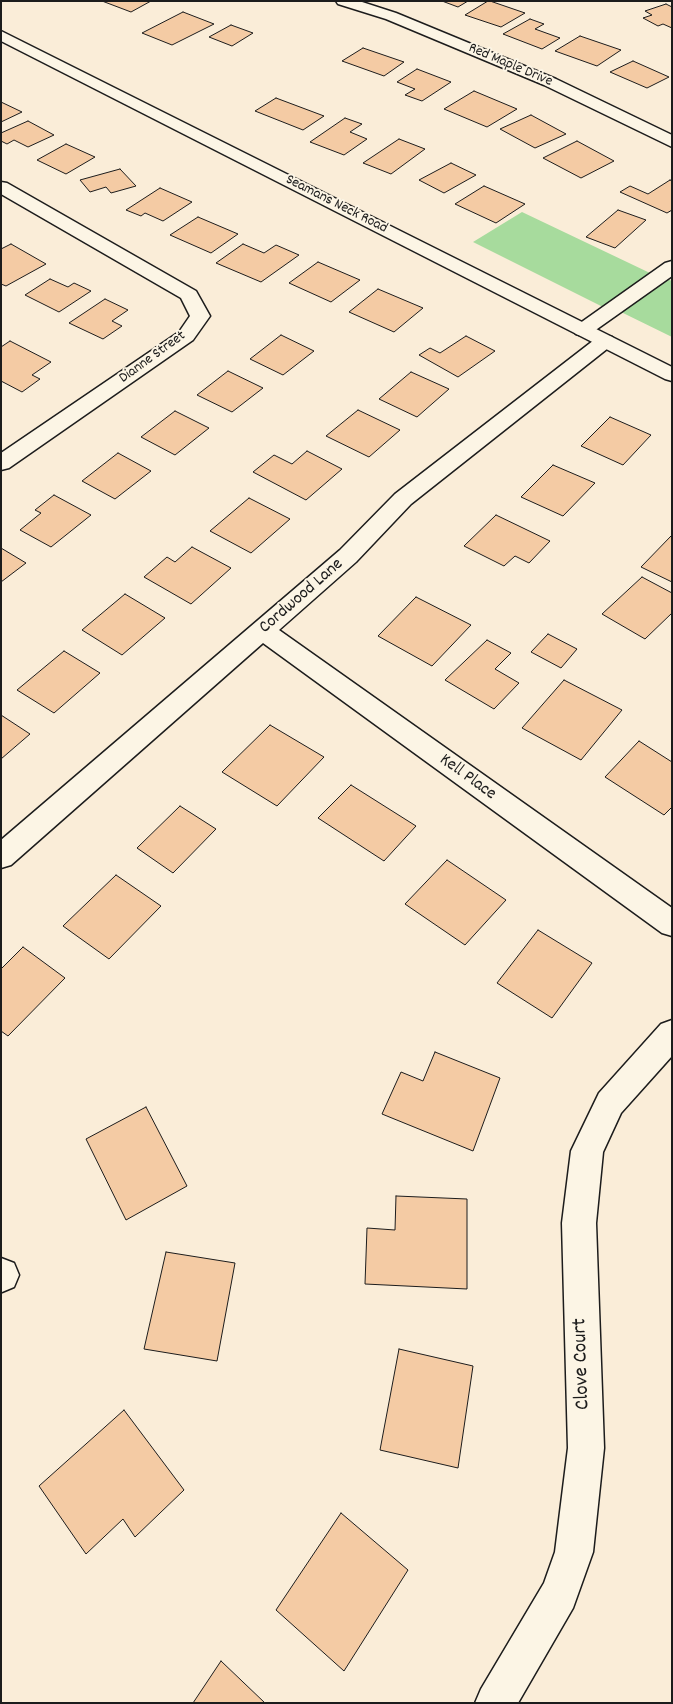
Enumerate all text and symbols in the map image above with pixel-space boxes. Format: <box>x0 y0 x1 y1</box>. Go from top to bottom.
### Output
street label: Red Maple Drive <box>465 40 555 92</box>
street label: Seamans Neck Road <box>282 172 390 238</box>
street label: Dianne Street <box>116 328 190 388</box>
street label: Cordwood Lane <box>256 555 348 639</box>
street label: Kell Place <box>434 750 500 806</box>
street label: Clove Court <box>569 1318 597 1410</box>

